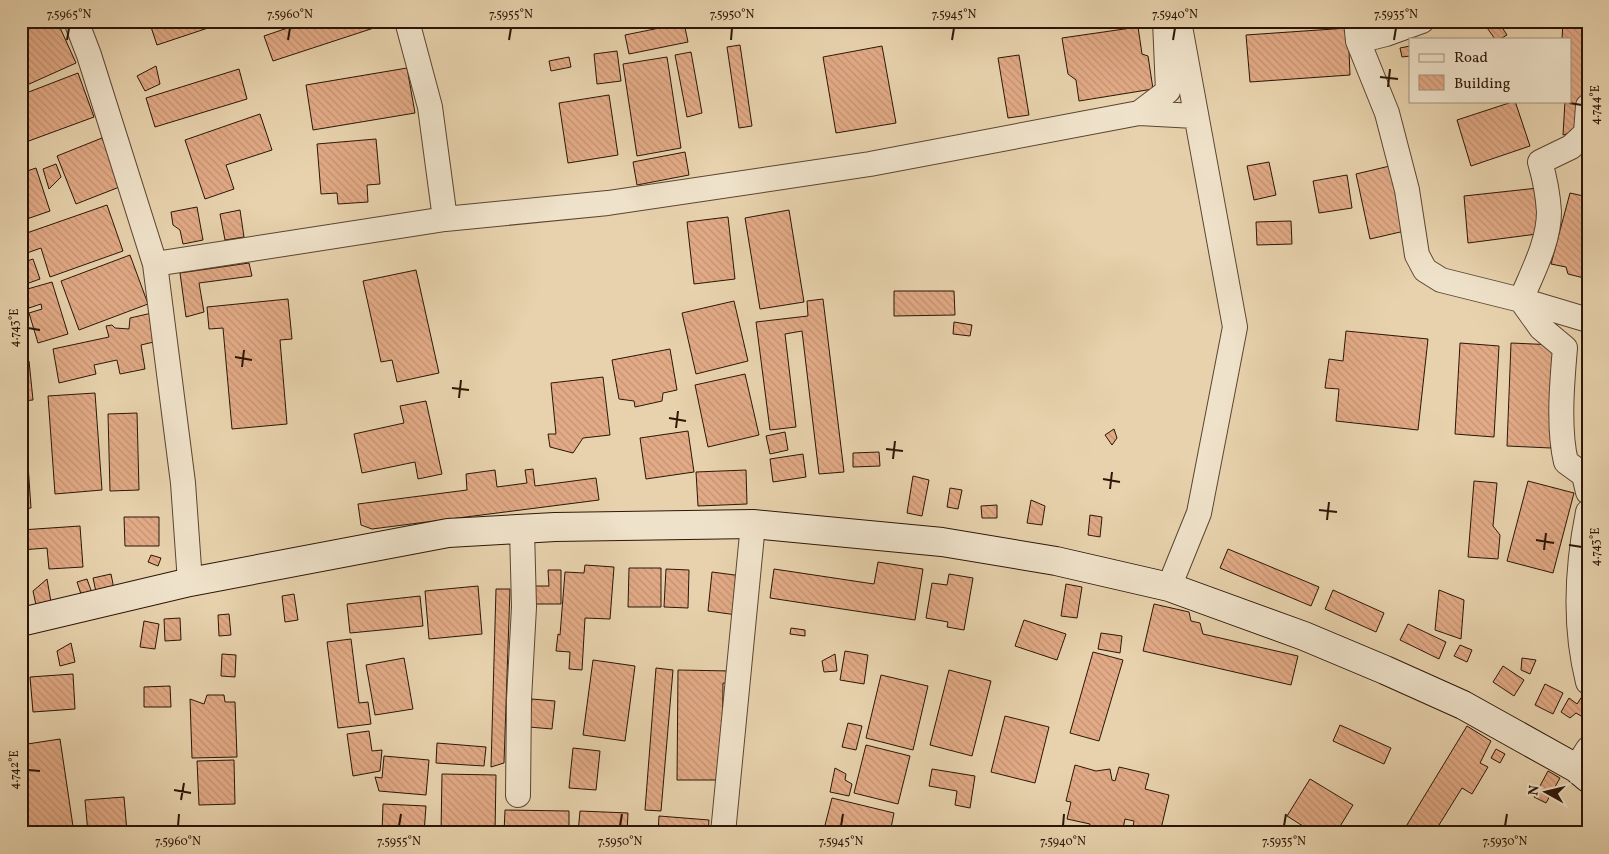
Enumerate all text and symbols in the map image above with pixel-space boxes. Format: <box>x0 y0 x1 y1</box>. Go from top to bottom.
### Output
text: 7.5965°N <box>47 7 91 23</box>
text: 7.5960°N <box>267 7 313 23</box>
text: 7.5955°N <box>489 7 533 23</box>
text: 7.5950°N <box>710 7 754 23</box>
text: 7.5945°N <box>932 7 976 23</box>
text: 7.5940°N <box>1152 7 1198 23</box>
text: 7.5935°N <box>1374 7 1418 23</box>
legend <box>1409 38 1572 102</box>
text: Road <box>1454 48 1488 69</box>
text: Building <box>1454 74 1511 95</box>
text: 4.744°E <box>1588 85 1604 125</box>
text: 4.743°E <box>7 309 23 347</box>
text: 4.743°E <box>1588 528 1604 566</box>
text: 4.742°E <box>7 750 23 790</box>
north arrow <box>1522 766 1572 816</box>
text: N <box>1524 784 1545 797</box>
text: 7.5960°N <box>155 834 201 850</box>
text: 7.5955°N <box>377 834 421 850</box>
text: 7.5950°N <box>598 834 642 850</box>
text: 7.5945°N <box>819 834 863 850</box>
text: 7.5940°N <box>1040 834 1086 850</box>
text: 7.5935°N <box>1262 834 1306 850</box>
text: 7.5930°N <box>1482 834 1528 850</box>

